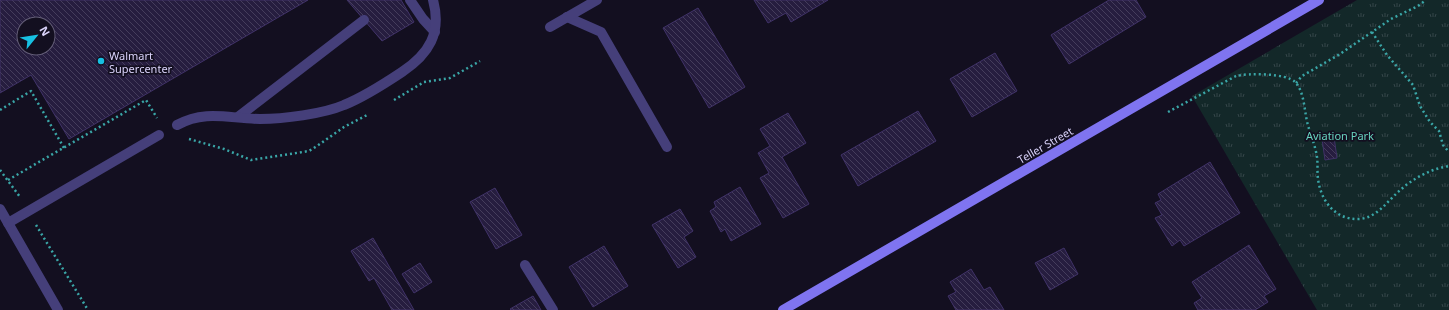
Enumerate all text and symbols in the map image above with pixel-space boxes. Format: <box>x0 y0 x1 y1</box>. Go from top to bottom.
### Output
north arrow <box>16 16 56 56</box>
text: N <box>36 23 54 38</box>
place label: Walmart Supercenter <box>109 48 173 76</box>
marker: Walmart Supercenter <box>96 56 106 66</box>
street label: Teller Street <box>1015 123 1075 167</box>
park label: Aviation Park <box>1306 128 1374 143</box>

